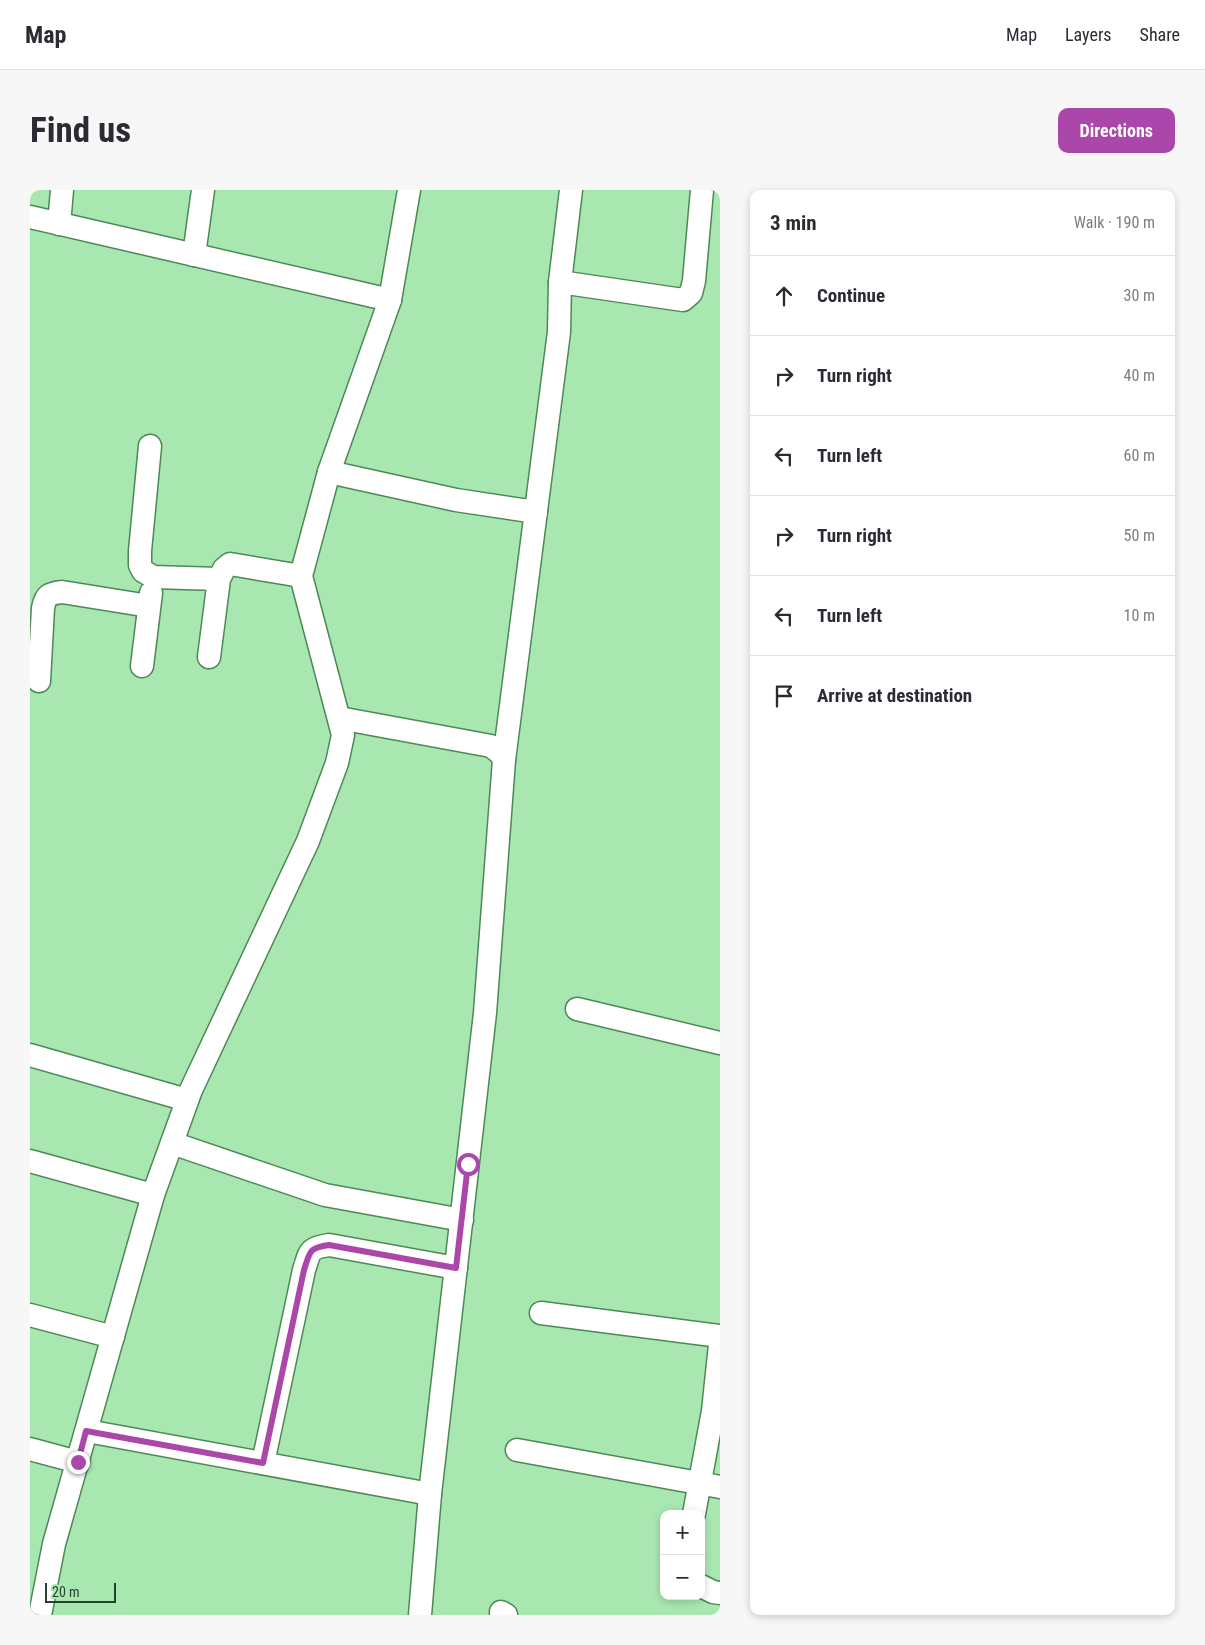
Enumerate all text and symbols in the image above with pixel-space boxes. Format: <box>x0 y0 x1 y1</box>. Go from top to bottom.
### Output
text: Map <box>25 21 66 49</box>
text: Map <box>1006 24 1037 45</box>
text: Layers <box>1065 24 1112 45</box>
text: Share <box>1140 24 1180 45</box>
button: Directions <box>1058 108 1175 153</box>
text: Find us <box>30 110 131 151</box>
text: 3 min <box>770 211 817 235</box>
text: Walk · 190 m <box>1074 213 1155 232</box>
icon: ahead <box>770 282 798 310</box>
text: Continue <box>817 284 885 307</box>
text: 30 m <box>1123 286 1155 305</box>
icon: right <box>770 362 798 390</box>
text: Turn right <box>817 364 892 387</box>
text: 40 m <box>1123 366 1155 385</box>
icon: left <box>770 442 798 470</box>
text: Turn left <box>817 444 882 467</box>
text: 60 m <box>1123 446 1155 465</box>
icon: right <box>770 522 798 550</box>
text: Turn right <box>817 524 892 547</box>
text: 50 m <box>1123 526 1155 545</box>
icon: left <box>770 602 798 630</box>
text: Turn left <box>817 604 882 627</box>
text: 10 m <box>1123 606 1155 625</box>
icon: arrive <box>770 682 798 710</box>
text: Arrive at destination <box>817 684 972 707</box>
route start <box>457 1153 480 1176</box>
route end <box>67 1451 90 1474</box>
map controls <box>660 1510 705 1600</box>
button: + <box>660 1510 705 1555</box>
button: − <box>660 1555 705 1600</box>
scale bar <box>45 1580 116 1603</box>
text: 20 m <box>52 1584 80 1600</box>

